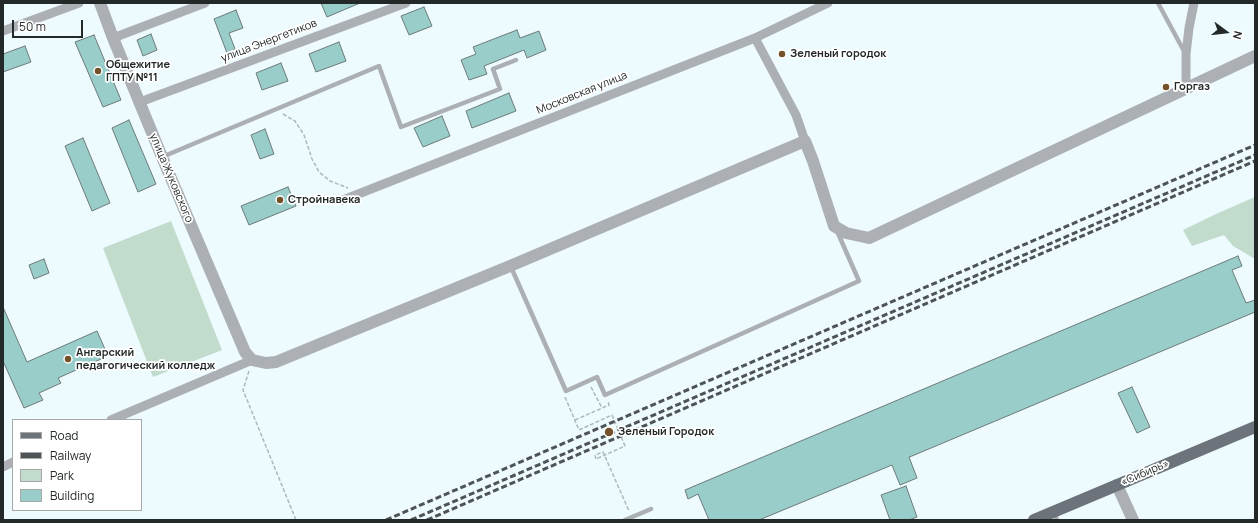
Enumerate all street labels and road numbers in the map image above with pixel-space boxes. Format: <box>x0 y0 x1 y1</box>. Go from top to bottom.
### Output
street label: улица Энергетиков <box>219 17 319 65</box>
street label: Московская улица <box>535 69 629 117</box>
street label: улица Жуковского <box>146 131 196 225</box>
street label: «Сибирь» <box>1119 457 1171 489</box>

